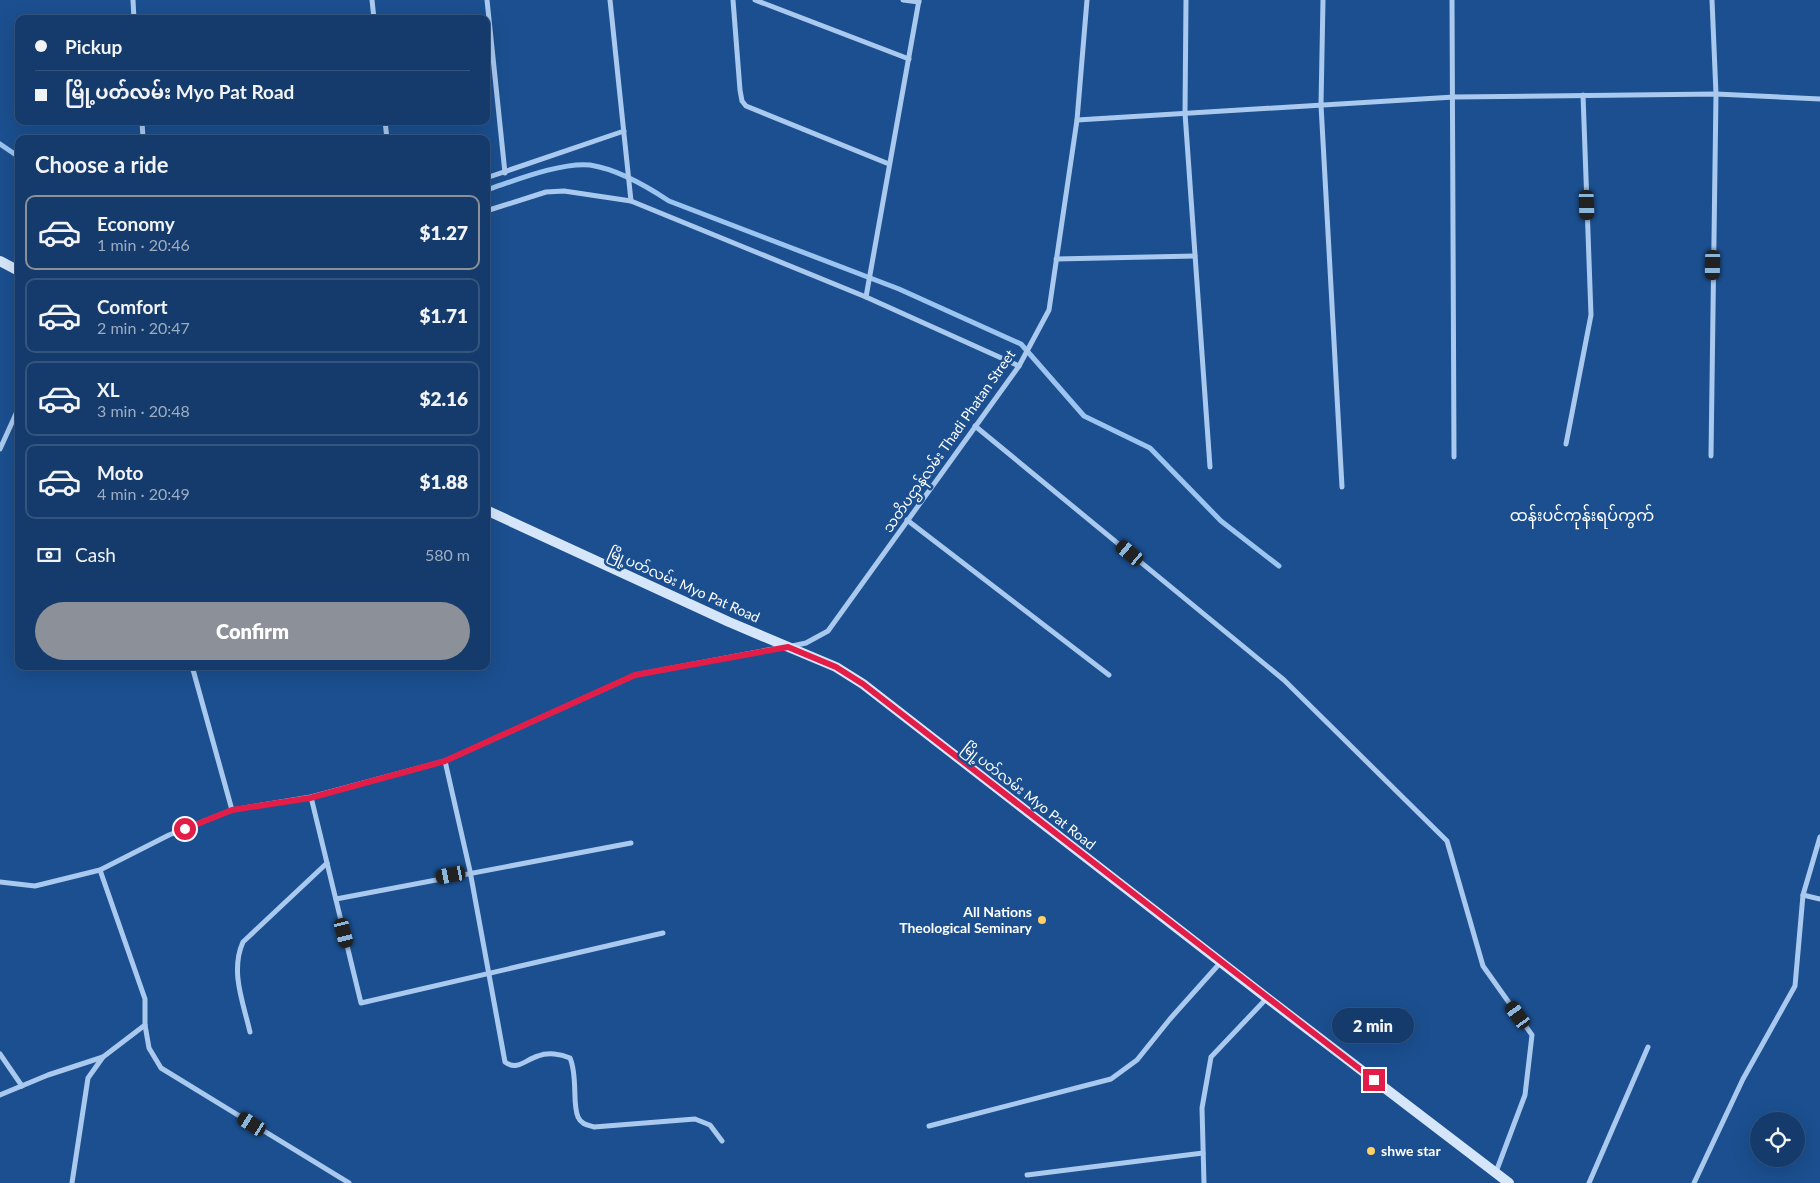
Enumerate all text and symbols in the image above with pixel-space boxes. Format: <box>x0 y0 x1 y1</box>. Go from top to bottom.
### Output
text: Pickup <box>65 35 122 58</box>
text: မြို့ပတ်လမ်း Myo Pat Road <box>65 80 294 103</box>
text: Choose a ride <box>35 151 169 178</box>
car <box>1578 190 1595 220</box>
icon: car <box>37 210 82 255</box>
text: Economy <box>97 212 175 235</box>
text: $1.27 <box>419 221 468 244</box>
text: 1 min · 20:46 <box>97 235 190 254</box>
car <box>1705 250 1720 280</box>
icon: car <box>37 293 82 338</box>
text: Comfort <box>97 295 168 318</box>
text: $1.71 <box>419 304 468 327</box>
text: 2 min · 20:47 <box>97 318 190 337</box>
street label: သတိပဌာန်လမ်း Thadi Phatan Street <box>878 345 1022 538</box>
icon: car <box>37 376 82 421</box>
text: XL <box>97 378 120 401</box>
text: $2.16 <box>419 387 468 410</box>
text: 3 min · 20:48 <box>97 401 190 420</box>
icon: car <box>37 459 82 504</box>
text: Moto <box>97 461 143 484</box>
text: $1.88 <box>419 470 468 493</box>
text: 4 min · 20:49 <box>97 484 190 503</box>
district label: ထန်းပင်ကုန်းရပ်ကွက် <box>1510 504 1654 530</box>
car <box>1113 538 1146 568</box>
icon: cash <box>35 541 63 569</box>
street label: မြို့ပတ်လမ်း Myo Pat Road <box>604 542 763 629</box>
text: Cash <box>75 543 116 566</box>
text: 580 m <box>425 545 470 564</box>
button: Confirm <box>35 602 470 660</box>
street label: မြို့ပတ်လမ်း Myo Pat Road <box>957 738 1100 856</box>
route start <box>174 818 196 840</box>
car <box>434 865 467 885</box>
place label: All Nations Theological Seminary <box>899 903 1033 936</box>
marker: All Nations Theological Seminary <box>1036 914 1048 926</box>
car <box>333 917 354 949</box>
car <box>1503 998 1532 1032</box>
callout: 2 min <box>1333 1008 1415 1042</box>
text: 2 min <box>1353 1016 1393 1035</box>
route end <box>1363 1069 1385 1091</box>
car <box>235 1110 268 1138</box>
map controls <box>1750 1112 1805 1167</box>
button: locate <box>1750 1112 1805 1167</box>
place label: shwe star <box>1381 1142 1441 1159</box>
marker: shwe star <box>1365 1145 1377 1157</box>

